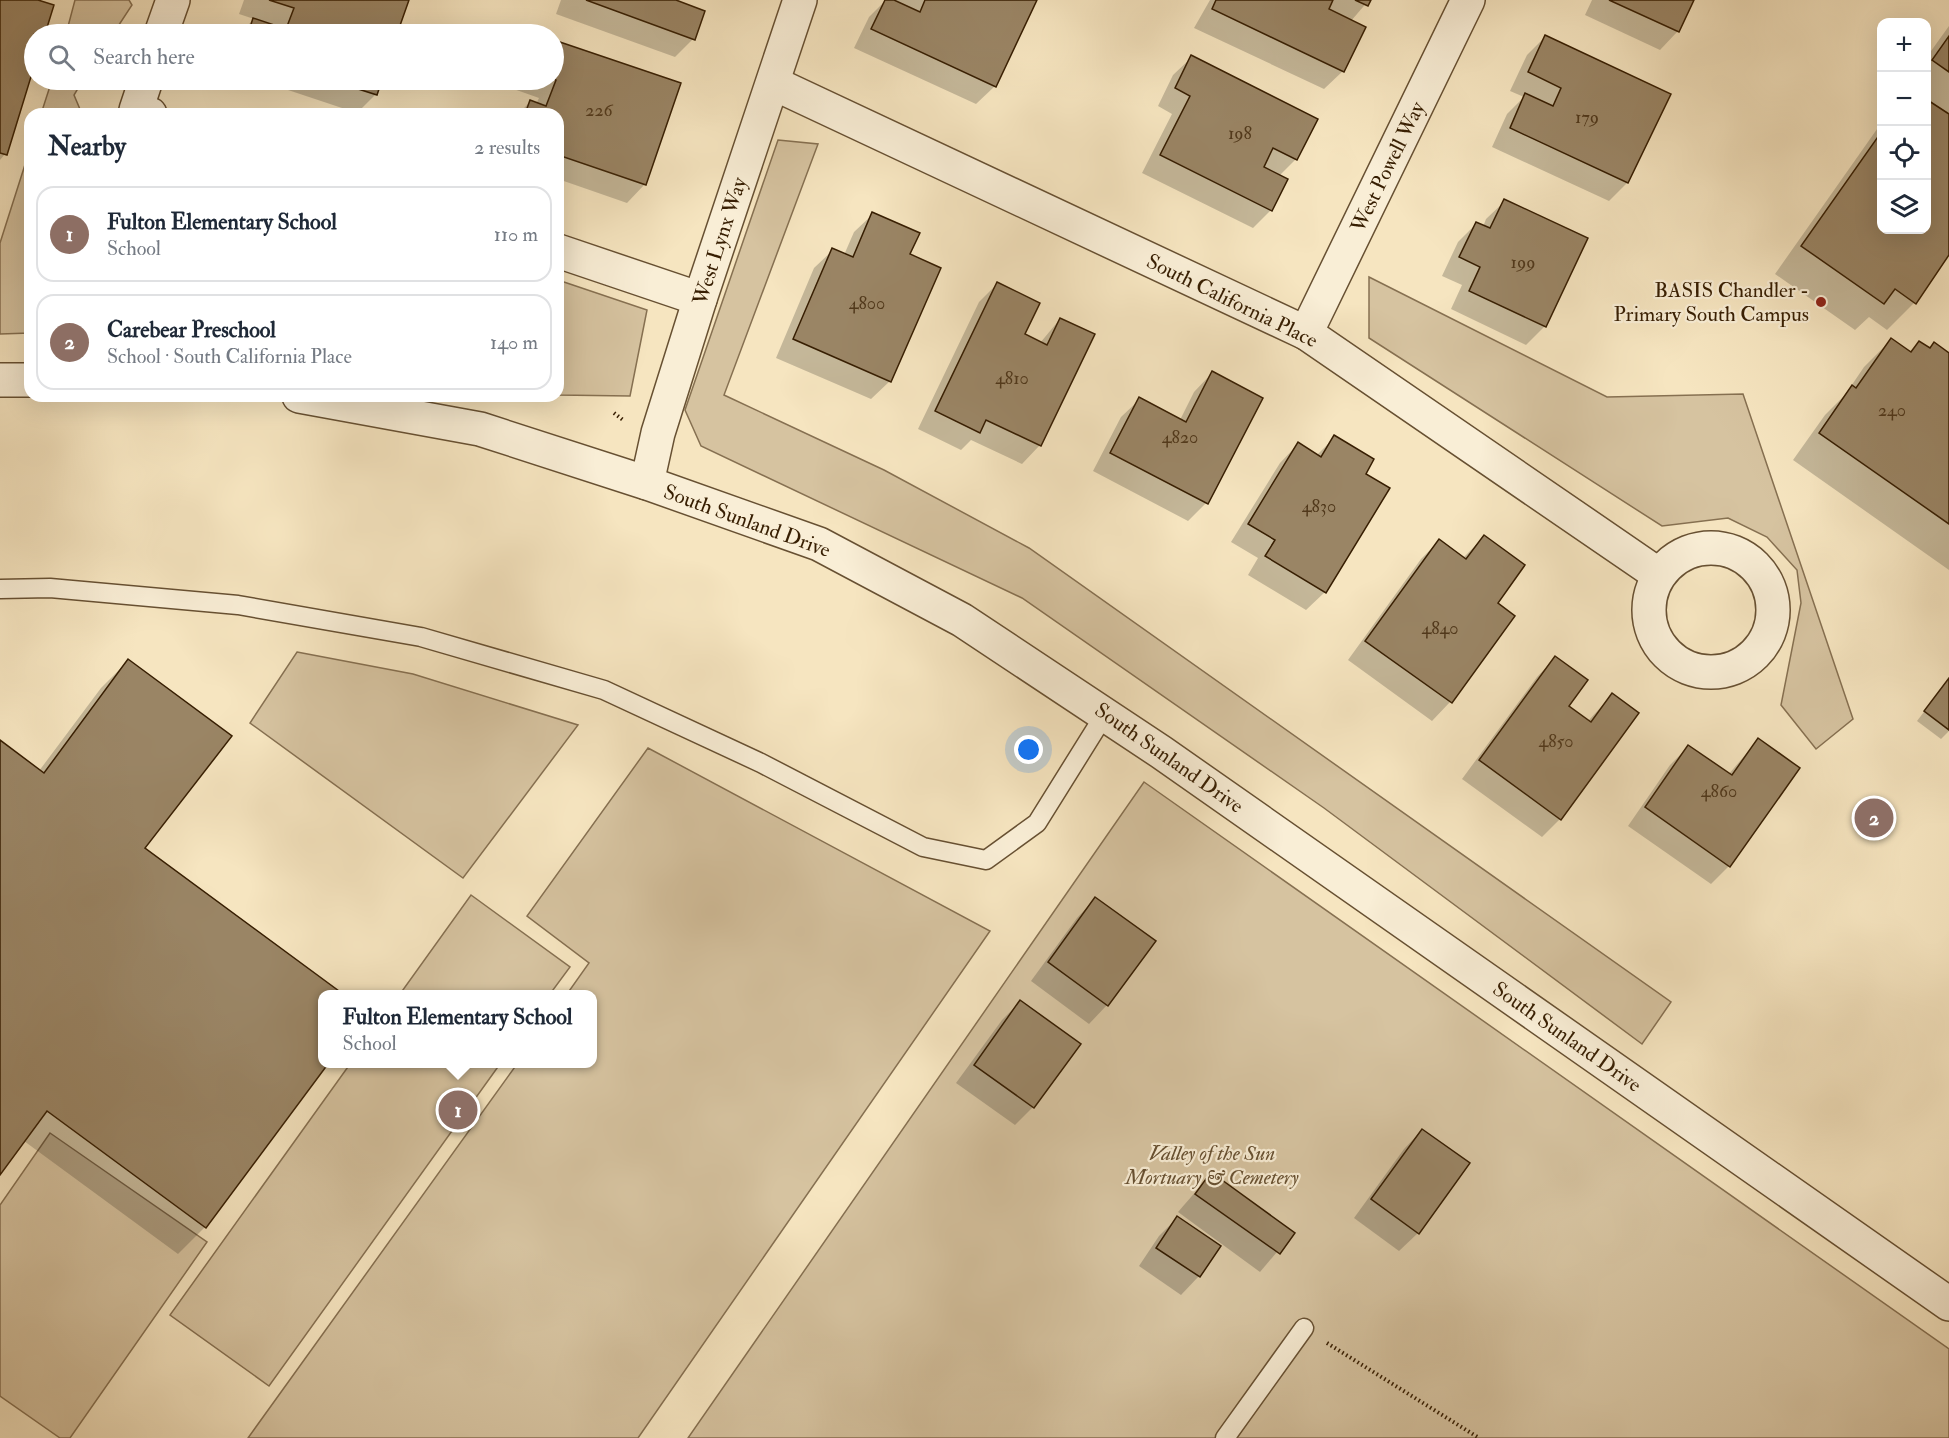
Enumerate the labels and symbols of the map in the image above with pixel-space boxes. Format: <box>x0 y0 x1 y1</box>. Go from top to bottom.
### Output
street label: West Powell Way <box>1344 96 1432 238</box>
house number: 226 <box>585 99 614 122</box>
house number: 179 <box>1575 106 1599 129</box>
house number: 198 <box>1228 122 1252 145</box>
street label: West Lynx Way <box>686 173 754 309</box>
street label: South California Place <box>1142 248 1322 354</box>
house number: 199 <box>1511 251 1535 274</box>
place label: BASIS Chandler - Primary South Campus <box>1613 277 1809 328</box>
house number: 4800 <box>849 292 885 315</box>
marker: BASIS Chandler - Primary South Campus <box>1814 295 1828 309</box>
house number: 4810 <box>995 367 1029 390</box>
house number: 240 <box>1878 399 1906 422</box>
house number: 4820 <box>1162 426 1198 449</box>
street label: South Sunland Drive <box>660 478 834 564</box>
house number: 4830 <box>1302 495 1336 518</box>
house number: 4840 <box>1421 617 1459 640</box>
street label: South Sunland Drive <box>1089 697 1249 820</box>
house number: 4850 <box>1538 730 1574 753</box>
your location <box>1014 735 1043 764</box>
house number: 4860 <box>1701 780 1737 803</box>
pin: 2 <box>1854 796 1894 840</box>
street label: South Sunland Drive <box>1487 976 1647 1099</box>
pin: 1 <box>438 1088 478 1132</box>
park label: Valley of the Sun Mortuary & Cemetery <box>1123 1140 1300 1191</box>

